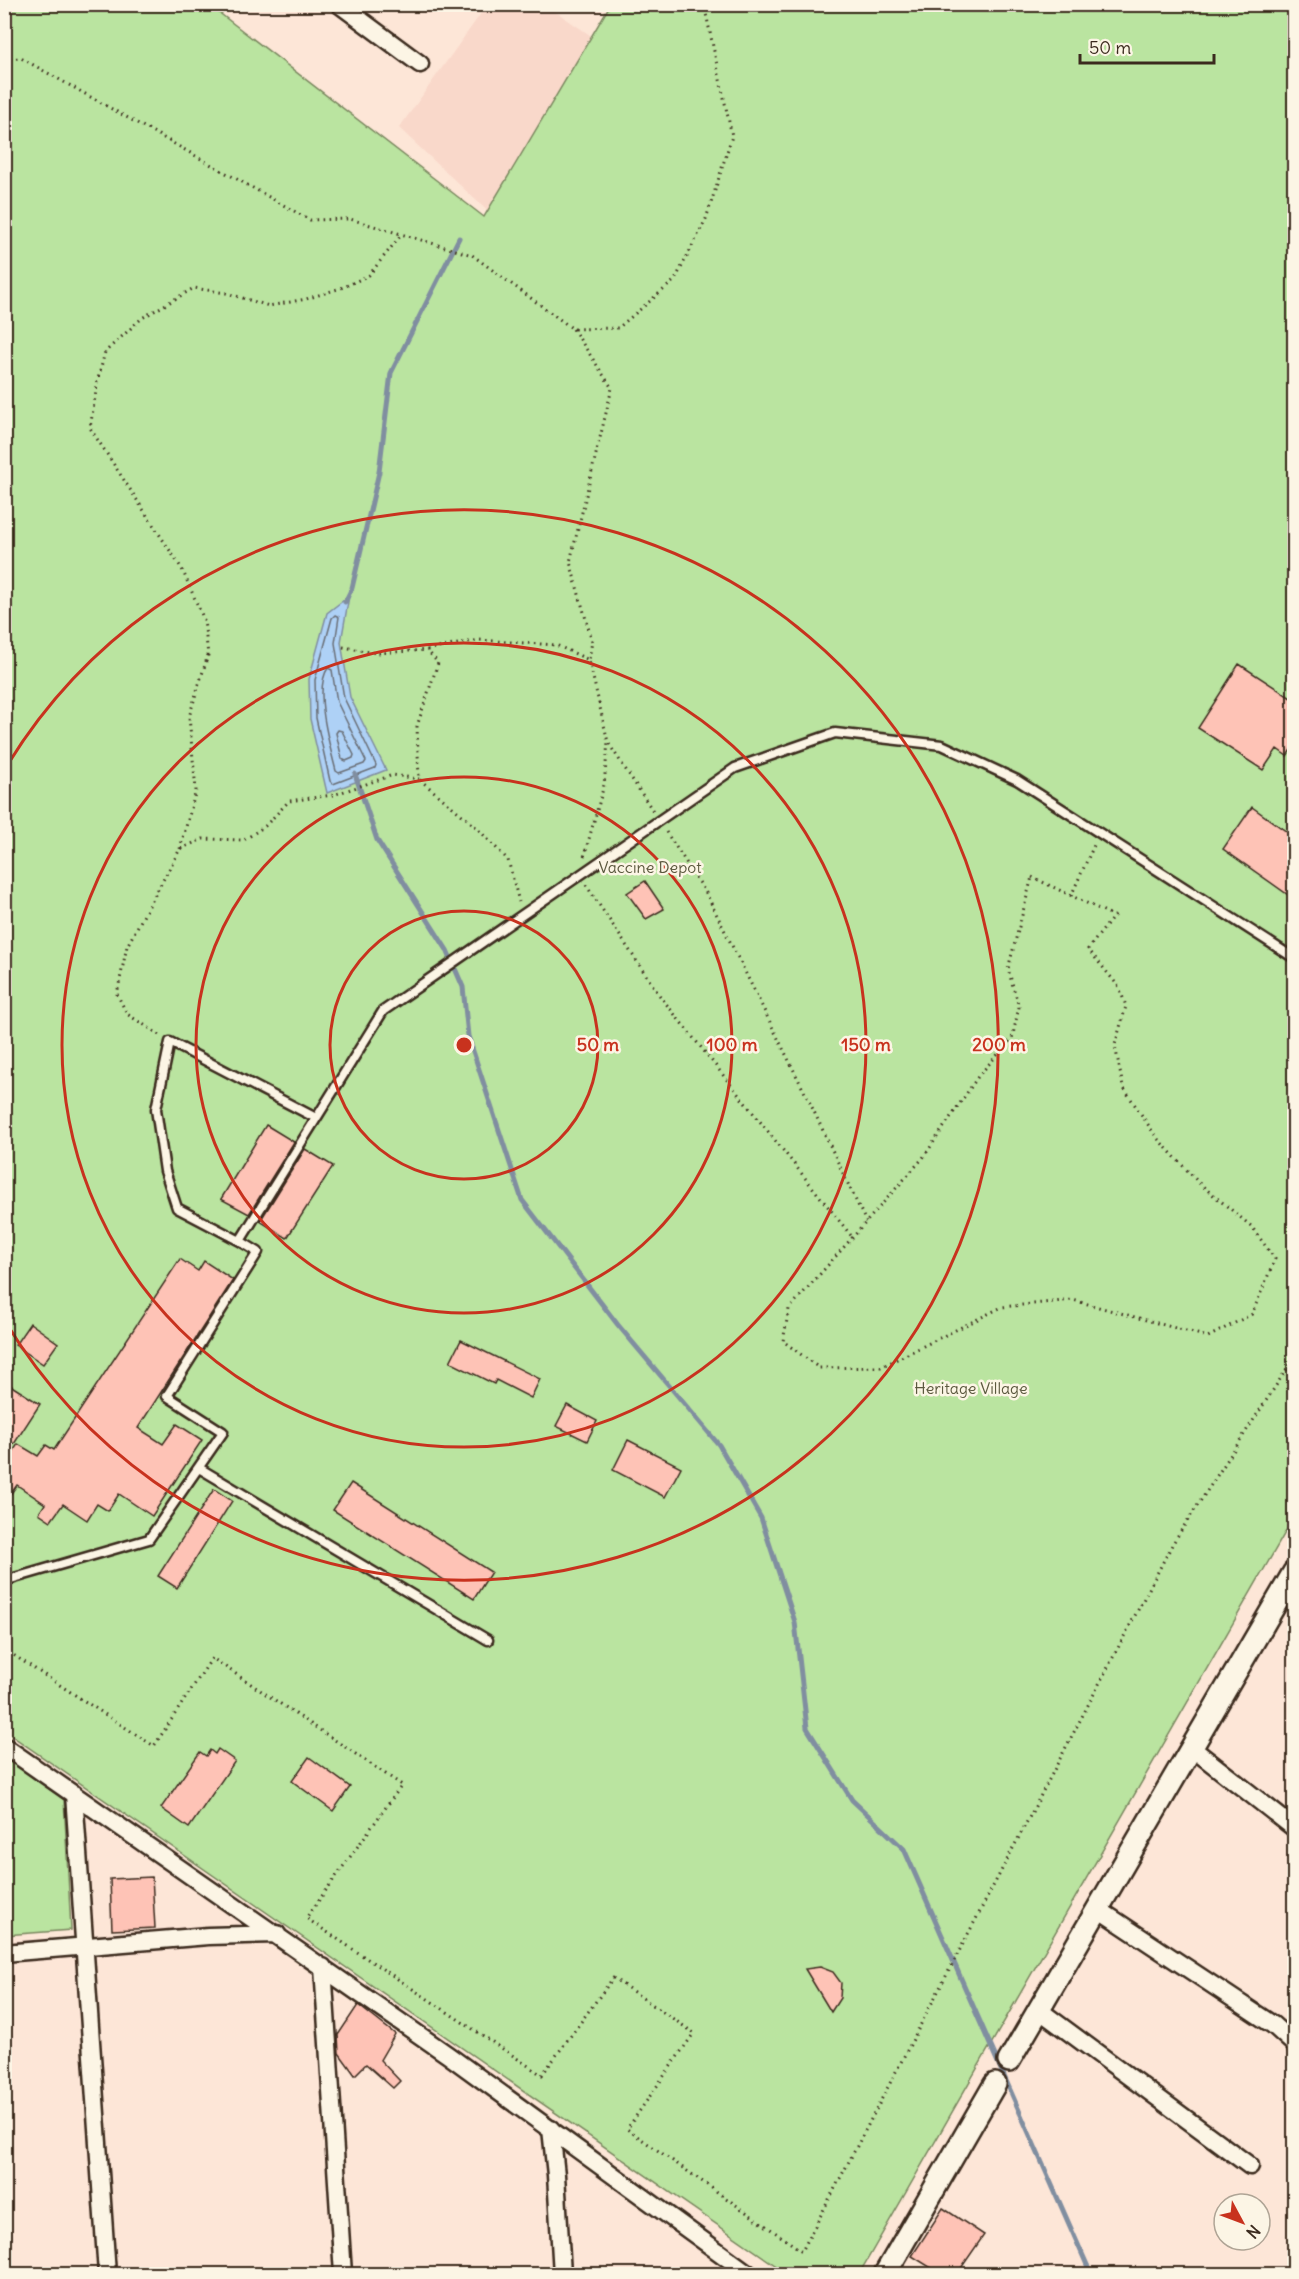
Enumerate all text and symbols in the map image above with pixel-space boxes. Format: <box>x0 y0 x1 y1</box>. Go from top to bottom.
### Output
scale bar <box>1080 27 1214 65</box>
text: 50 m <box>1089 36 1131 59</box>
park label: Vaccine Depot <box>598 857 702 877</box>
text: 50 m <box>577 1033 619 1056</box>
text: 100 m <box>707 1033 758 1056</box>
text: 150 m <box>841 1033 891 1056</box>
text: 200 m <box>972 1033 1026 1056</box>
centre of rings <box>454 1035 474 1055</box>
park label: Heritage Village <box>914 1378 1028 1398</box>
north arrow <box>1212 2192 1272 2252</box>
text: N <box>1242 2221 1264 2243</box>

